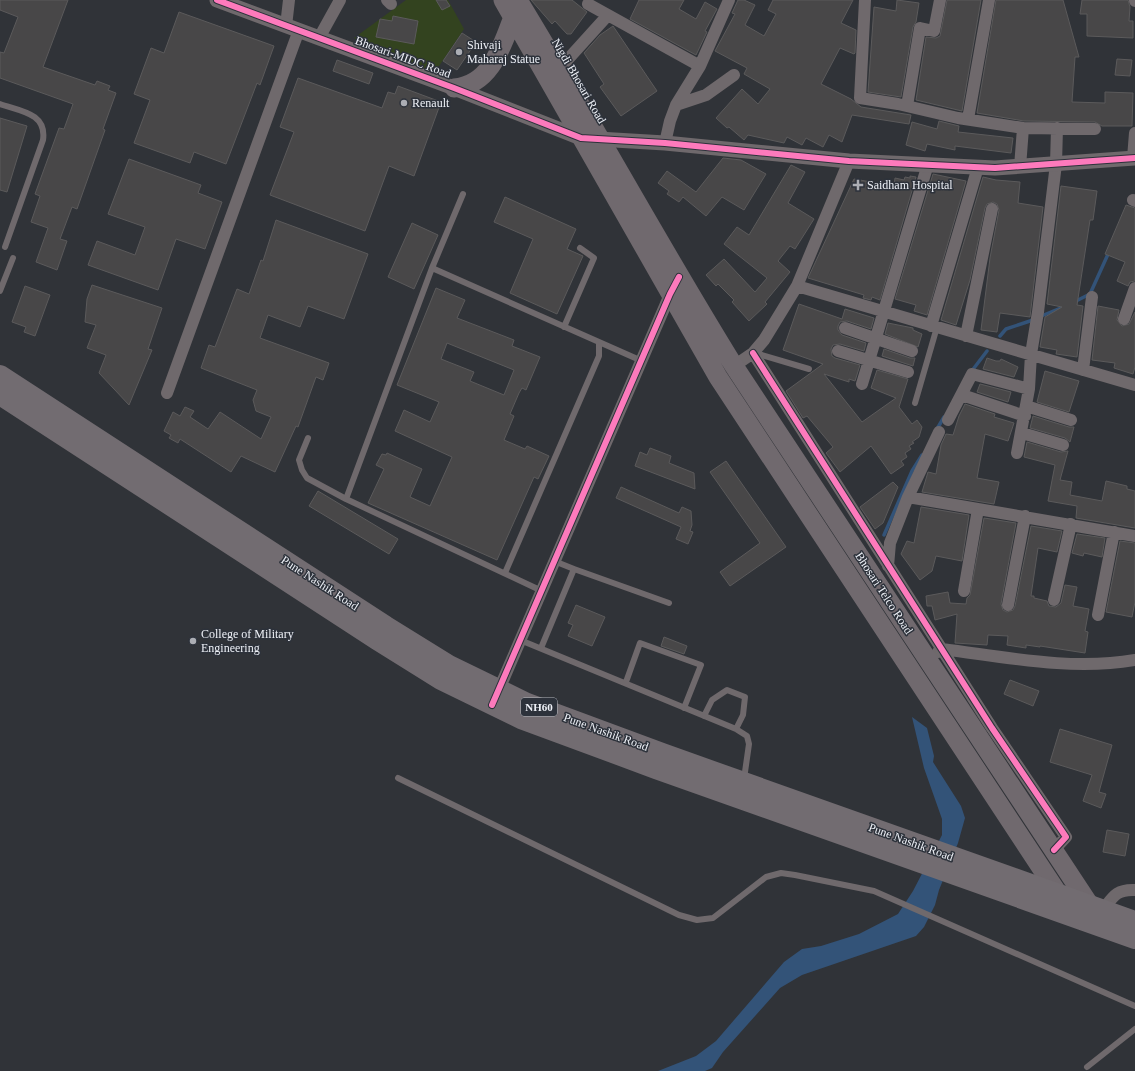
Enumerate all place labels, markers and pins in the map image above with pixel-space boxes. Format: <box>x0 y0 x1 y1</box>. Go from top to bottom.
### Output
place label: Shivaji Maharaj Statue <box>467 38 540 66</box>
marker: Shivaji Maharaj Statue <box>454 47 464 57</box>
place label: Renault <box>412 96 450 110</box>
marker: Renault <box>399 98 409 108</box>
place label: Saidham Hospital <box>867 178 953 192</box>
marker: Saidham Hospital <box>852 179 864 191</box>
place label: College of Military Engineering <box>201 627 294 655</box>
marker: College of Military Engineering <box>188 636 198 646</box>

